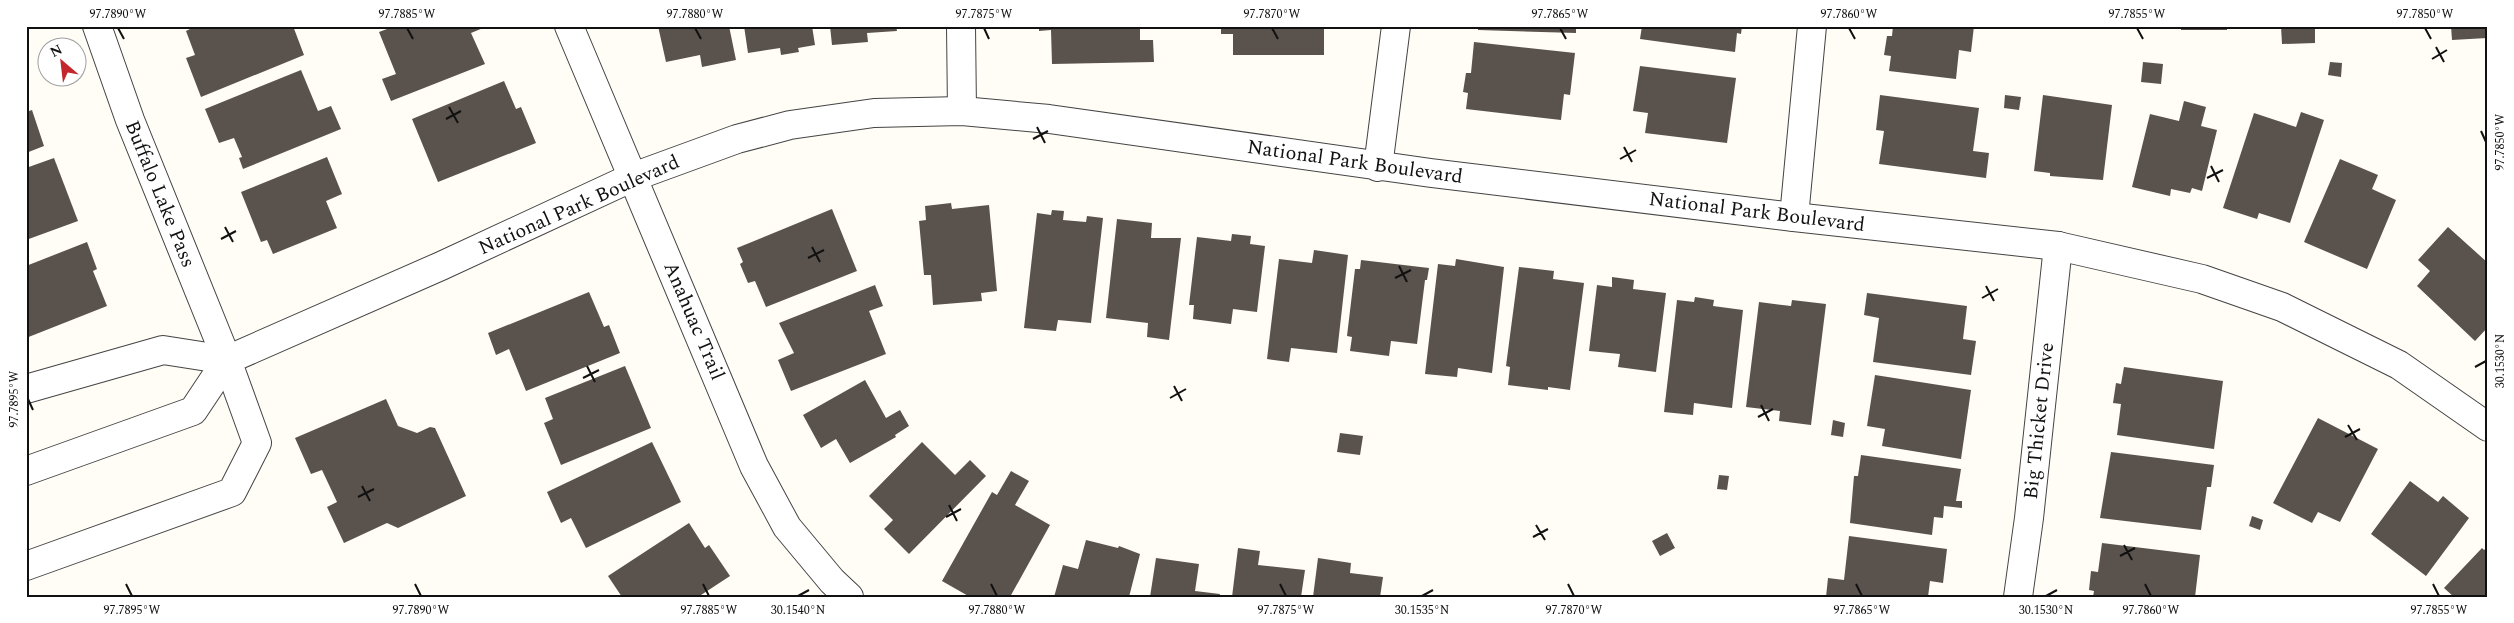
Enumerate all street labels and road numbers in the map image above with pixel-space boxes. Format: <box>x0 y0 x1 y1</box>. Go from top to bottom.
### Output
street label: Buffalo Lake Pass <box>117 116 203 272</box>
street label: National Park Boulevard <box>1245 132 1465 192</box>
street label: National Park Boulevard <box>474 147 684 263</box>
street label: National Park Boulevard <box>1647 184 1867 240</box>
street label: Anahuac Trail <box>656 257 732 385</box>
street label: Big Thicket Drive <box>2016 341 2062 501</box>

